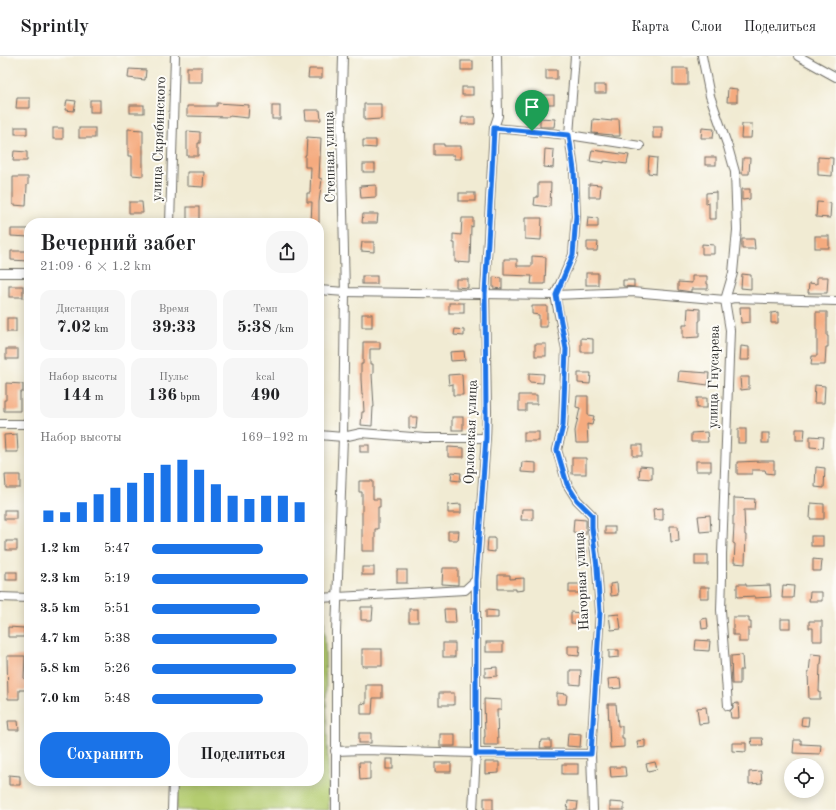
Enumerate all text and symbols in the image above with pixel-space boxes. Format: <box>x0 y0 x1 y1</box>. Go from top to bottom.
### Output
text: Sprintly <box>20 18 89 37</box>
text: Карта <box>631 20 669 34</box>
text: Слои <box>691 20 722 34</box>
text: Поделиться <box>744 20 816 34</box>
street label: улица Скрябинского <box>150 76 168 202</box>
pin <box>515 90 549 131</box>
icon: arrive <box>521 96 543 118</box>
street label: Степная улица <box>322 111 338 203</box>
button: share <box>266 231 308 273</box>
text: Вечерний забег <box>40 233 196 255</box>
text: 21:09 · 6 × 1.2 km <box>40 260 151 273</box>
text: Дистанция <box>56 304 109 315</box>
text: Время <box>159 304 189 315</box>
text: Темп <box>253 304 278 315</box>
text: 7.02 <box>57 319 91 336</box>
text: 39:33 <box>152 319 196 336</box>
text: 5:38 <box>237 319 271 336</box>
text: km <box>91 324 109 335</box>
text: /km <box>271 324 294 335</box>
street label: улица Гнусарева <box>706 325 722 429</box>
text: Набор высоты <box>48 372 117 383</box>
text: Пульс <box>159 372 189 383</box>
text: kcal <box>256 372 275 383</box>
street label: Орловская улица <box>462 379 480 485</box>
text: 144 <box>62 387 92 404</box>
text: 136 <box>148 387 177 404</box>
text: 490 <box>251 387 280 404</box>
text: m <box>92 392 103 403</box>
text: bpm <box>177 392 200 403</box>
text: Набор высоты <box>40 431 122 444</box>
text: 169–192 m <box>241 431 308 444</box>
street label: Нагорная улица <box>572 531 592 631</box>
text: 1.2 km <box>40 542 80 555</box>
text: 5:47 <box>104 542 130 555</box>
text: 2.3 km <box>40 572 80 585</box>
text: 5:19 <box>104 572 130 585</box>
text: 3.5 km <box>40 602 80 615</box>
text: 5:51 <box>104 602 130 615</box>
text: 4.7 km <box>40 632 80 645</box>
text: 5:38 <box>104 632 130 645</box>
text: 5.8 km <box>40 662 80 675</box>
text: 5:26 <box>104 662 130 675</box>
text: 7.0 km <box>40 692 80 705</box>
text: 5:48 <box>104 692 130 705</box>
button: Сохранить <box>40 732 170 778</box>
button: Поделиться <box>178 732 308 778</box>
map controls <box>784 758 824 798</box>
button: locate <box>784 758 824 798</box>

